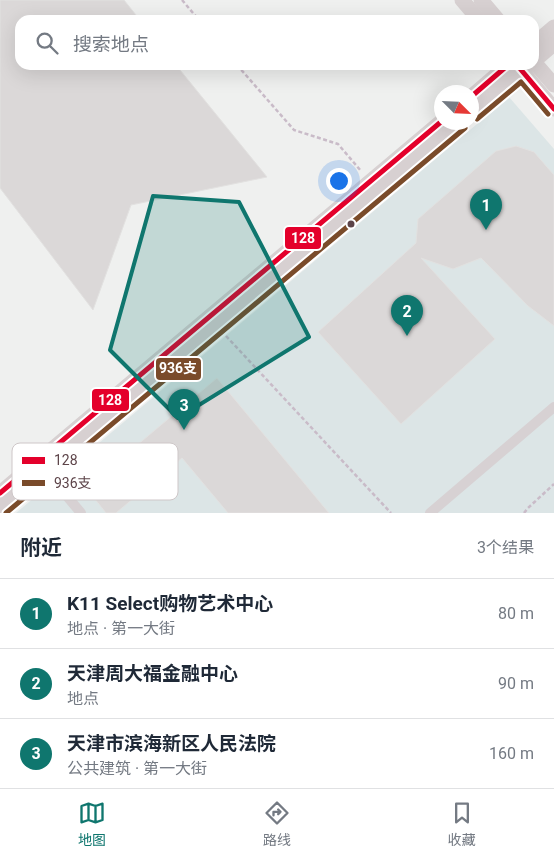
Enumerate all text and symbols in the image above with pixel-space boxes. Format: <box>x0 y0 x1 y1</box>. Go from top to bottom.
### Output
search box <box>15 15 539 70</box>
icon: search <box>33 29 61 57</box>
text: 搜索地点 <box>73 33 149 56</box>
north arrow <box>434 85 479 130</box>
your location <box>326 168 352 194</box>
pin: 1 <box>470 189 502 230</box>
unlabelled marker <box>346 219 356 229</box>
line badge: 128 <box>284 226 322 250</box>
text: 128 <box>291 230 315 246</box>
pin: 2 <box>391 295 423 336</box>
line badge: 936支 <box>155 357 202 381</box>
text: 936支 <box>159 360 197 376</box>
line badge: 128 <box>91 388 130 412</box>
pin: 3 <box>168 389 200 430</box>
text: 128 <box>98 392 122 408</box>
legend <box>12 443 178 500</box>
text: 128 <box>54 452 78 468</box>
text: 936支 <box>54 475 92 491</box>
text: 附近 <box>20 536 62 560</box>
text: 3个结果 <box>477 538 534 557</box>
text: K11 Select购物艺术中心 <box>67 592 273 615</box>
text: 1 <box>31 604 41 623</box>
text: 80 m <box>498 604 534 623</box>
text: 地点 · 第一大街 <box>67 619 175 638</box>
text: 天津周大福金融中心 <box>67 662 238 685</box>
text: 2 <box>31 674 41 693</box>
text: 90 m <box>498 674 534 693</box>
text: 地点 <box>67 689 99 708</box>
text: 天津市滨海新区人民法院 <box>67 732 276 755</box>
text: 3 <box>31 744 41 763</box>
text: 160 m <box>489 744 534 763</box>
text: 公共建筑 · 第一大街 <box>67 759 207 778</box>
tab: 地图 <box>78 799 106 849</box>
tab: 路线 <box>263 799 291 849</box>
tab: 收藏 <box>448 799 476 849</box>

